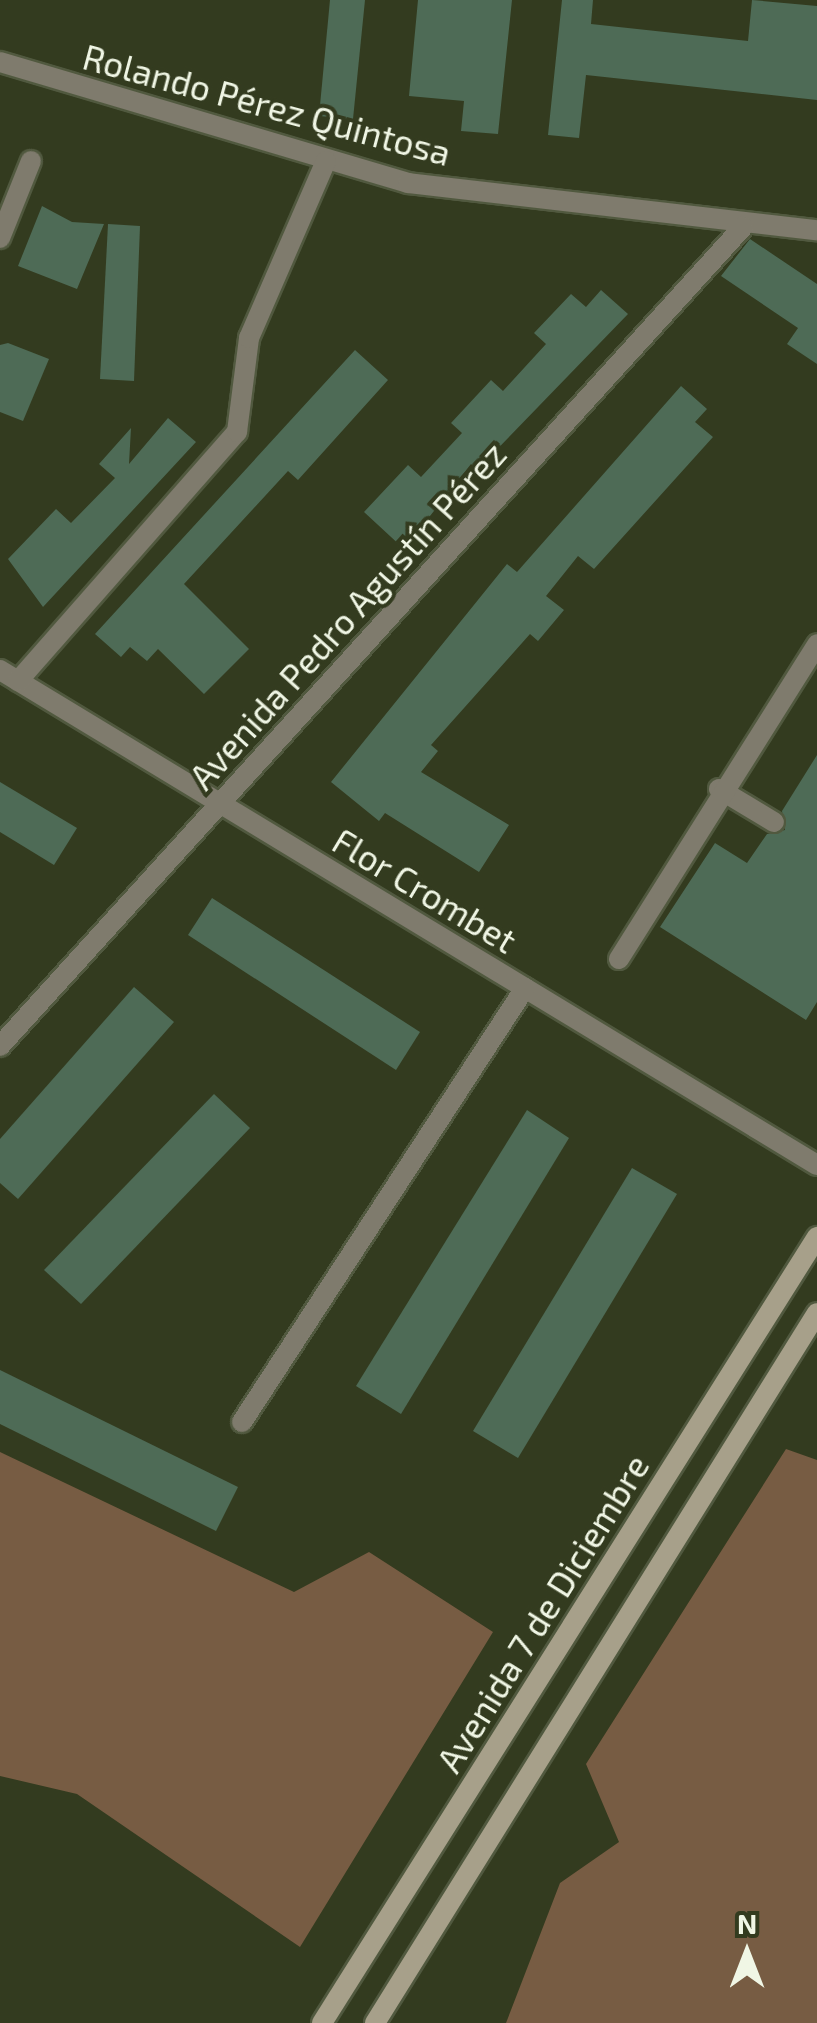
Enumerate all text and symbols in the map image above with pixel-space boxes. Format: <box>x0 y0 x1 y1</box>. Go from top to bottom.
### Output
street label: Rolando Pérez Quintosa <box>79 35 455 173</box>
street label: Avenida Pedro Agustín Pérez <box>180 432 514 798</box>
street label: Flor Crombet <box>325 819 525 961</box>
street label: Avenida 7 de Diciembre <box>427 1447 657 1779</box>
north arrow <box>697 1903 797 2003</box>
text: N <box>737 1906 757 1940</box>

